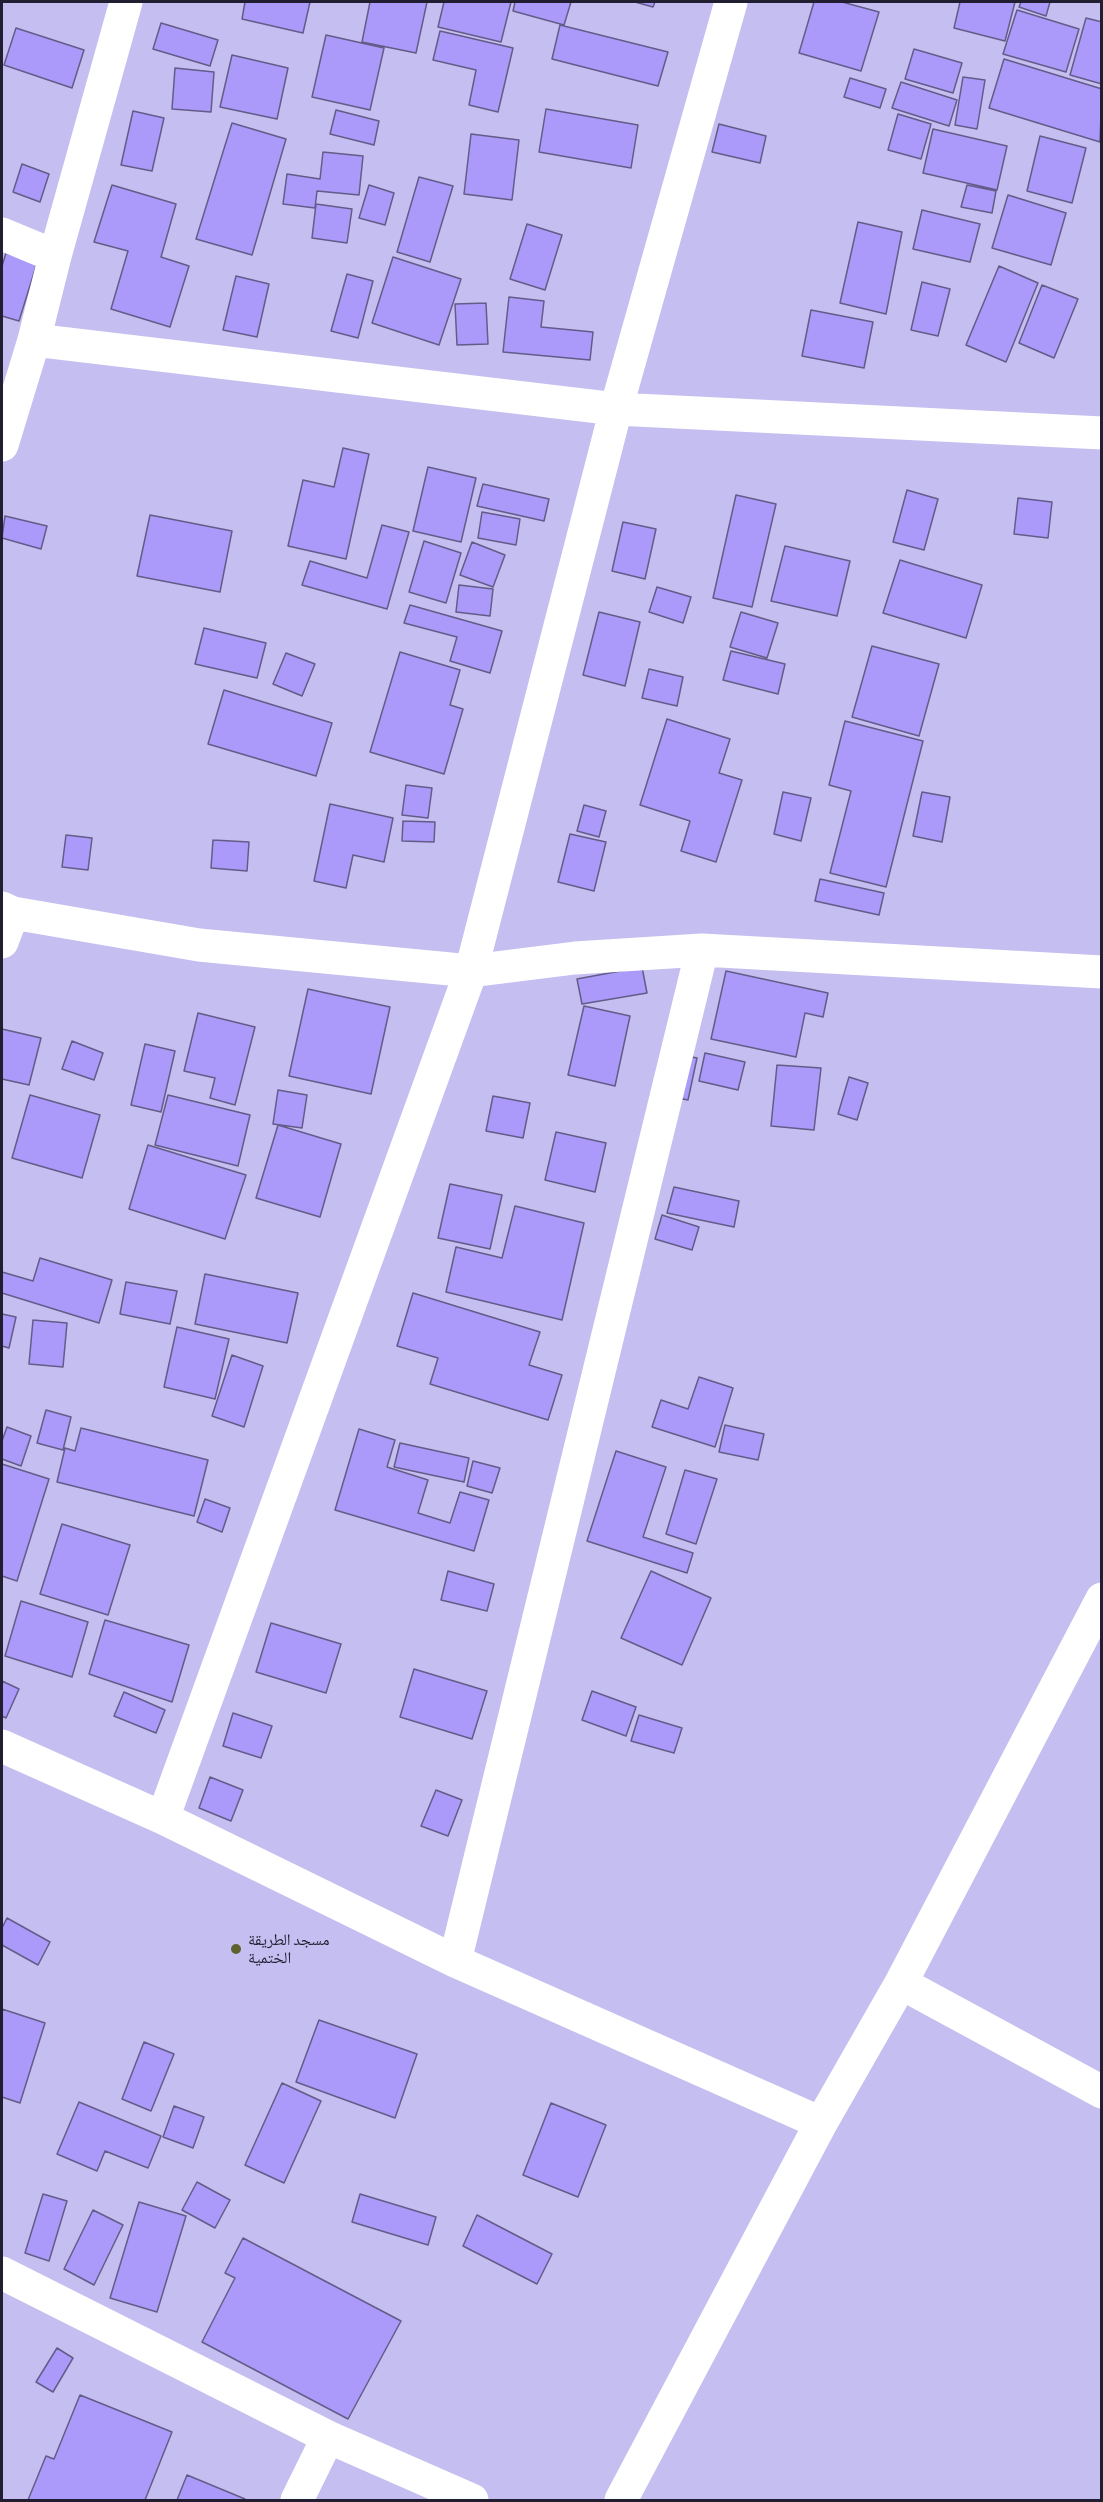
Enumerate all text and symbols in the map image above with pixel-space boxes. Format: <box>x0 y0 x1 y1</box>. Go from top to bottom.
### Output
place label: مسجد الطريقة الختمية <box>248 1930 329 1968</box>
marker: مسجد الطريقة الختمية <box>229 1942 243 1956</box>

